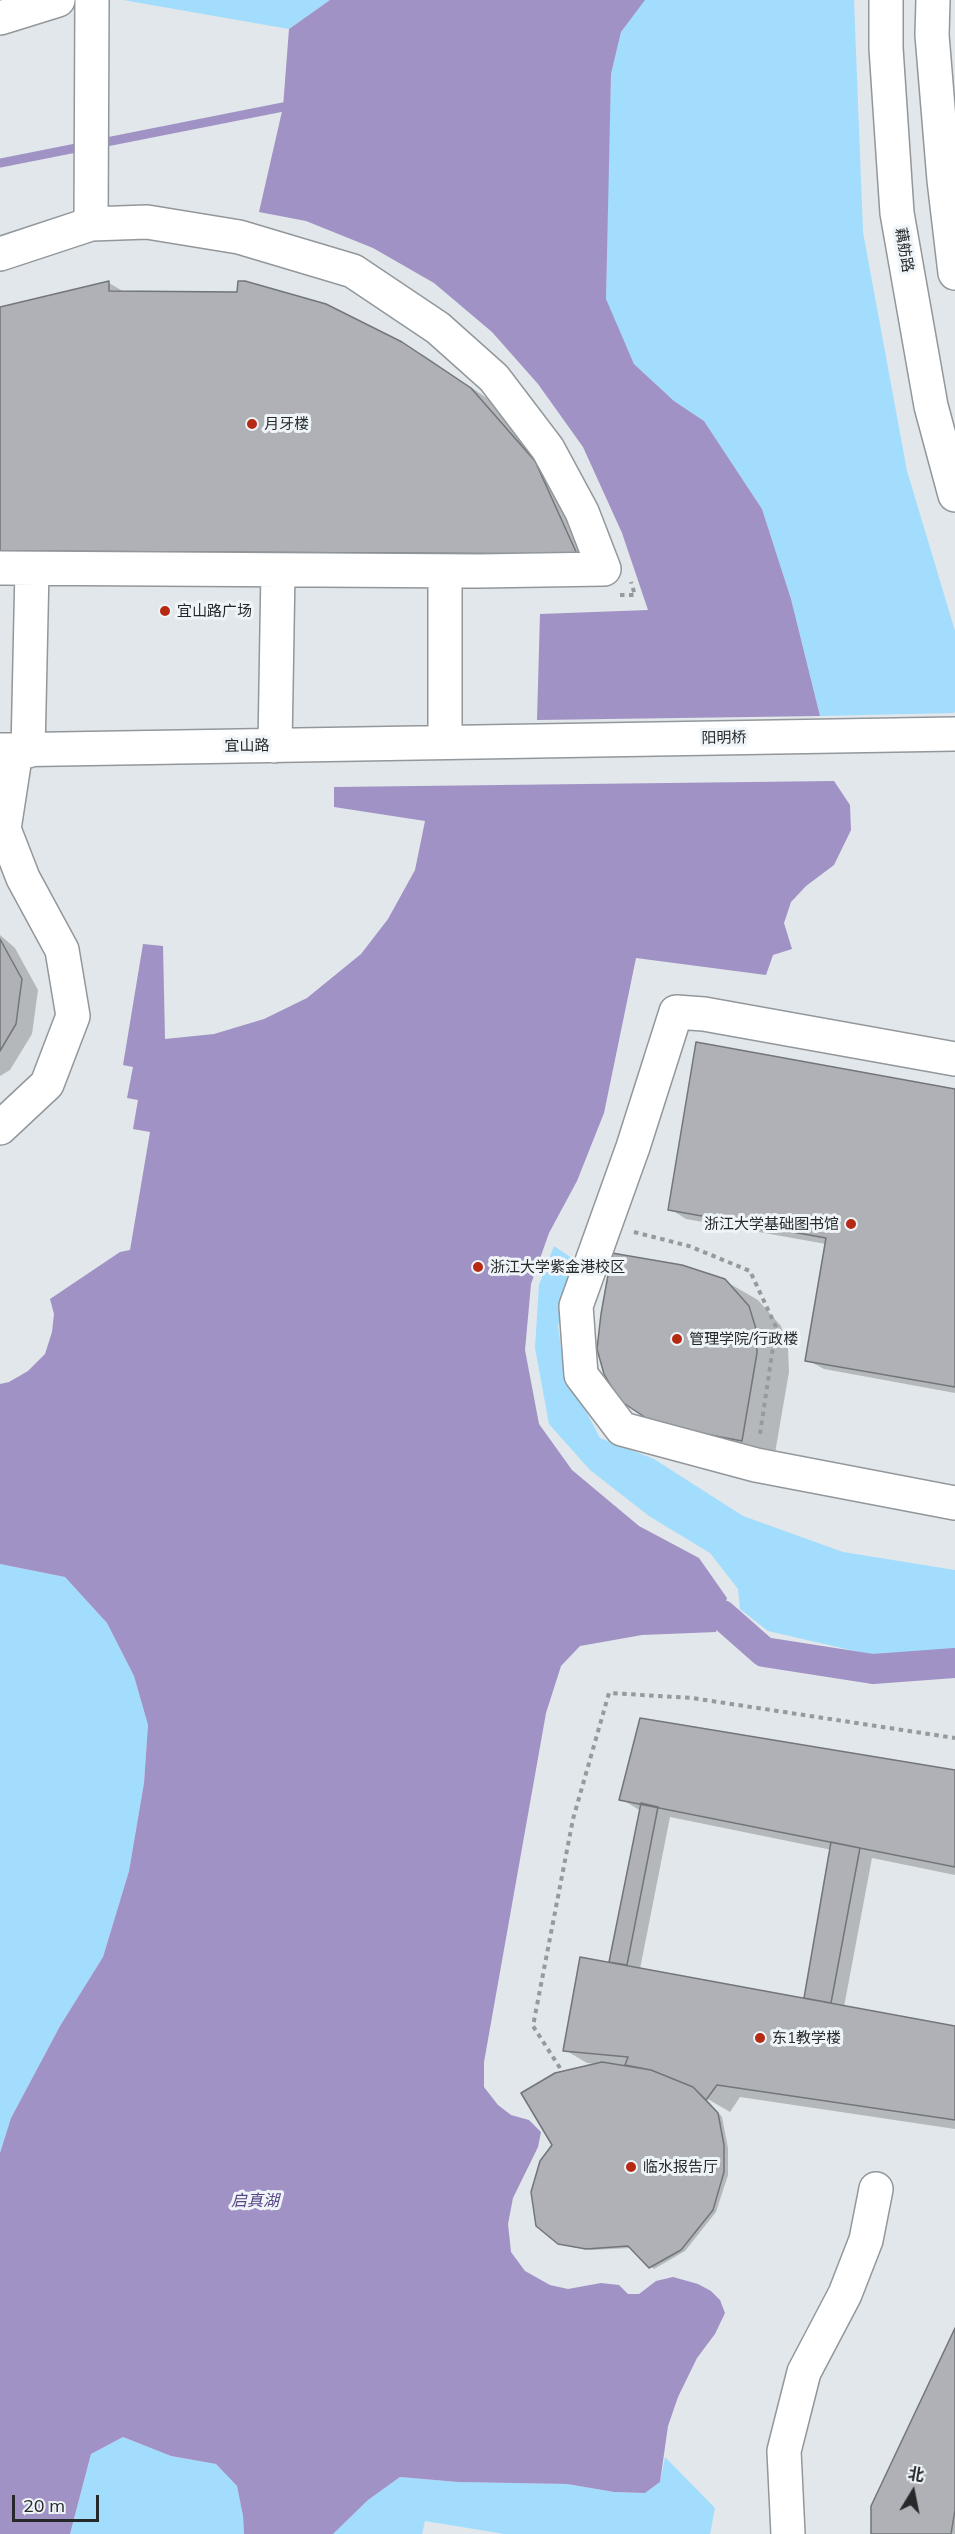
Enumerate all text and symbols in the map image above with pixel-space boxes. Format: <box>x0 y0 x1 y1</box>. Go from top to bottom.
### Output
street label: 藕舫路 <box>891 226 917 274</box>
place label: 月牙楼 <box>264 415 309 433</box>
marker: 月牙楼 <box>245 417 259 431</box>
place label: 宜山路广场 <box>177 602 252 620</box>
marker: 宜山路广场 <box>158 604 172 618</box>
street label: 阳明桥 <box>701 729 747 747</box>
street label: 宜山路 <box>224 737 270 755</box>
place label: 浙江大学基础图书馆 <box>704 1215 839 1233</box>
marker: 浙江大学基础图书馆 <box>844 1217 858 1231</box>
place label: 浙江大学紫金港校区 <box>490 1258 625 1276</box>
marker: 浙江大学紫金港校区 <box>471 1260 485 1274</box>
place label: 管理学院/行政楼 <box>689 1330 798 1348</box>
marker: 管理学院/行政楼 <box>670 1332 684 1346</box>
place label: 东1教学楼 <box>772 2029 841 2047</box>
marker: 东1教学楼 <box>753 2031 767 2045</box>
place label: 临水报告厅 <box>643 2158 718 2176</box>
marker: 临水报告厅 <box>624 2160 638 2174</box>
water label: 启真湖 <box>231 2191 279 2211</box>
north arrow <box>883 2462 943 2522</box>
text: 北 <box>906 2463 926 2486</box>
scale bar <box>15 2483 102 2521</box>
text: 20 m <box>23 2494 65 2517</box>

